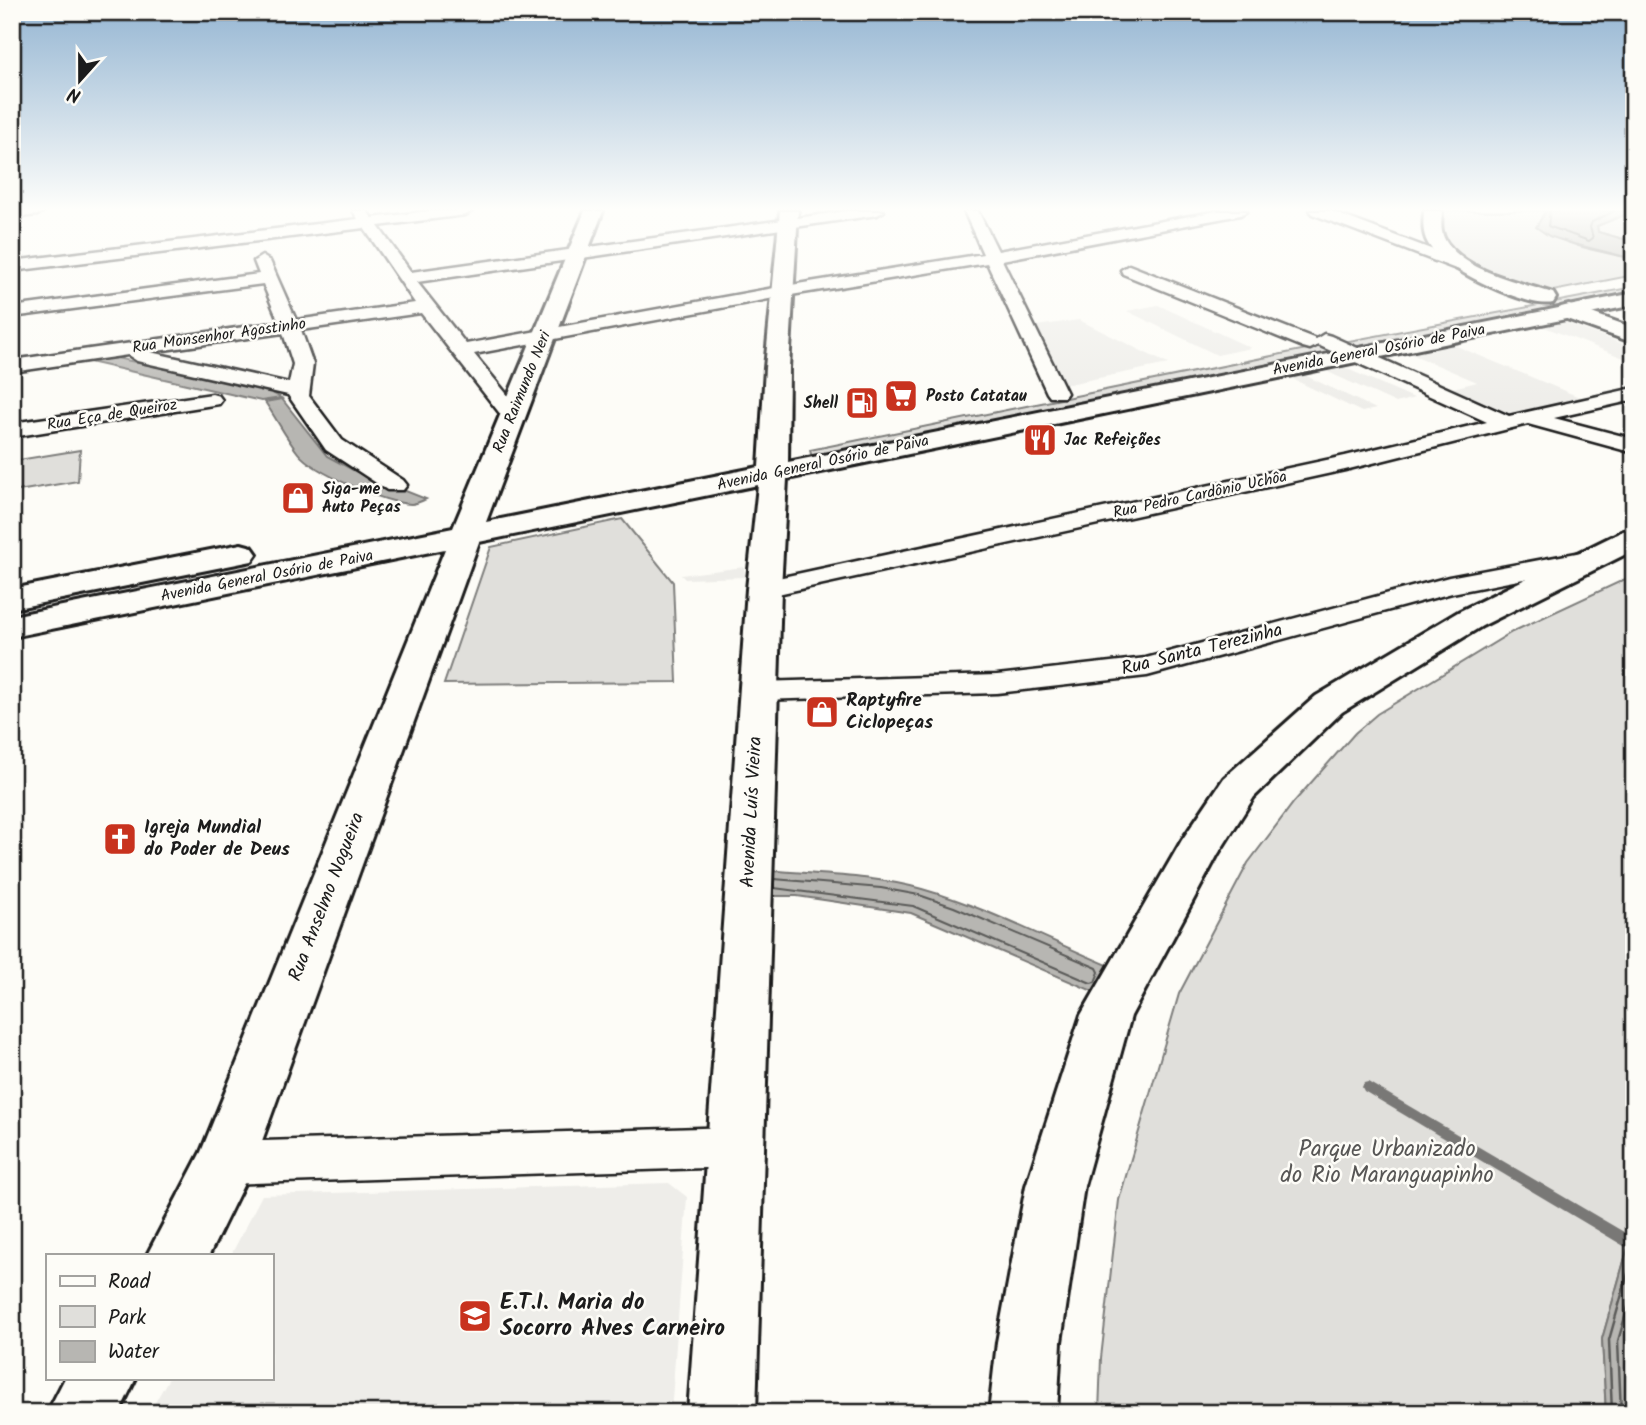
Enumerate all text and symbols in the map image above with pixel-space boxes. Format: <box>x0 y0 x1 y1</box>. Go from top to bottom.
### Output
north arrow <box>46 46 116 116</box>
text: N <box>64 78 86 110</box>
street label: Rua Monsenhor Agostinho <box>131 311 307 361</box>
street label: Avenida General Osório de Paiva <box>1270 317 1488 383</box>
street label: Rua Raimundo Neri <box>486 326 558 457</box>
supermarket icon: Posto Catatau <box>882 377 920 415</box>
fuel station icon: Shell <box>843 384 881 422</box>
place label: Posto Catatau <box>926 384 1027 409</box>
place label: Shell <box>804 391 839 416</box>
street label: Rua Eça de Queiroz <box>45 392 179 438</box>
restaurant icon: Jac Refeições <box>1021 421 1059 459</box>
street label: Avenida General Osório de Paiva <box>715 428 931 498</box>
place label: Jac Refeições <box>1064 428 1161 453</box>
street label: Rua Pedro Cardônio Uchôa <box>1111 464 1289 526</box>
place label: Siga-me Auto Peças <box>322 477 401 520</box>
shop icon: Siga-me Auto Peças <box>279 479 317 517</box>
street label: Avenida General Osório de Paiva <box>158 543 376 609</box>
street label: Rua Santa Terezinha <box>1118 615 1286 685</box>
place label: Raptyfire Ciclopeças <box>846 686 933 738</box>
shop icon: Raptyfire Ciclopeças <box>803 693 841 731</box>
street label: Avenida Luís Vieira <box>733 736 771 888</box>
street label: Rua Anselmo Nogueira <box>281 808 373 986</box>
place label: Igreja Mundial do Poder de Deus <box>144 813 290 865</box>
church icon: Igreja Mundial do Poder de Deus <box>101 820 139 858</box>
park label: Parque Urbanizado do Rio Maranguapinho <box>1280 1132 1494 1194</box>
legend <box>46 1254 273 1380</box>
text: Road <box>108 1266 151 1299</box>
place label: E.T.I. Maria do Socorro Alves Carneiro <box>500 1285 725 1347</box>
school or university icon: E.T.I. Maria do Socorro Alves Carneiro <box>456 1297 494 1335</box>
text: Park <box>108 1302 146 1335</box>
text: Water <box>108 1336 160 1369</box>

